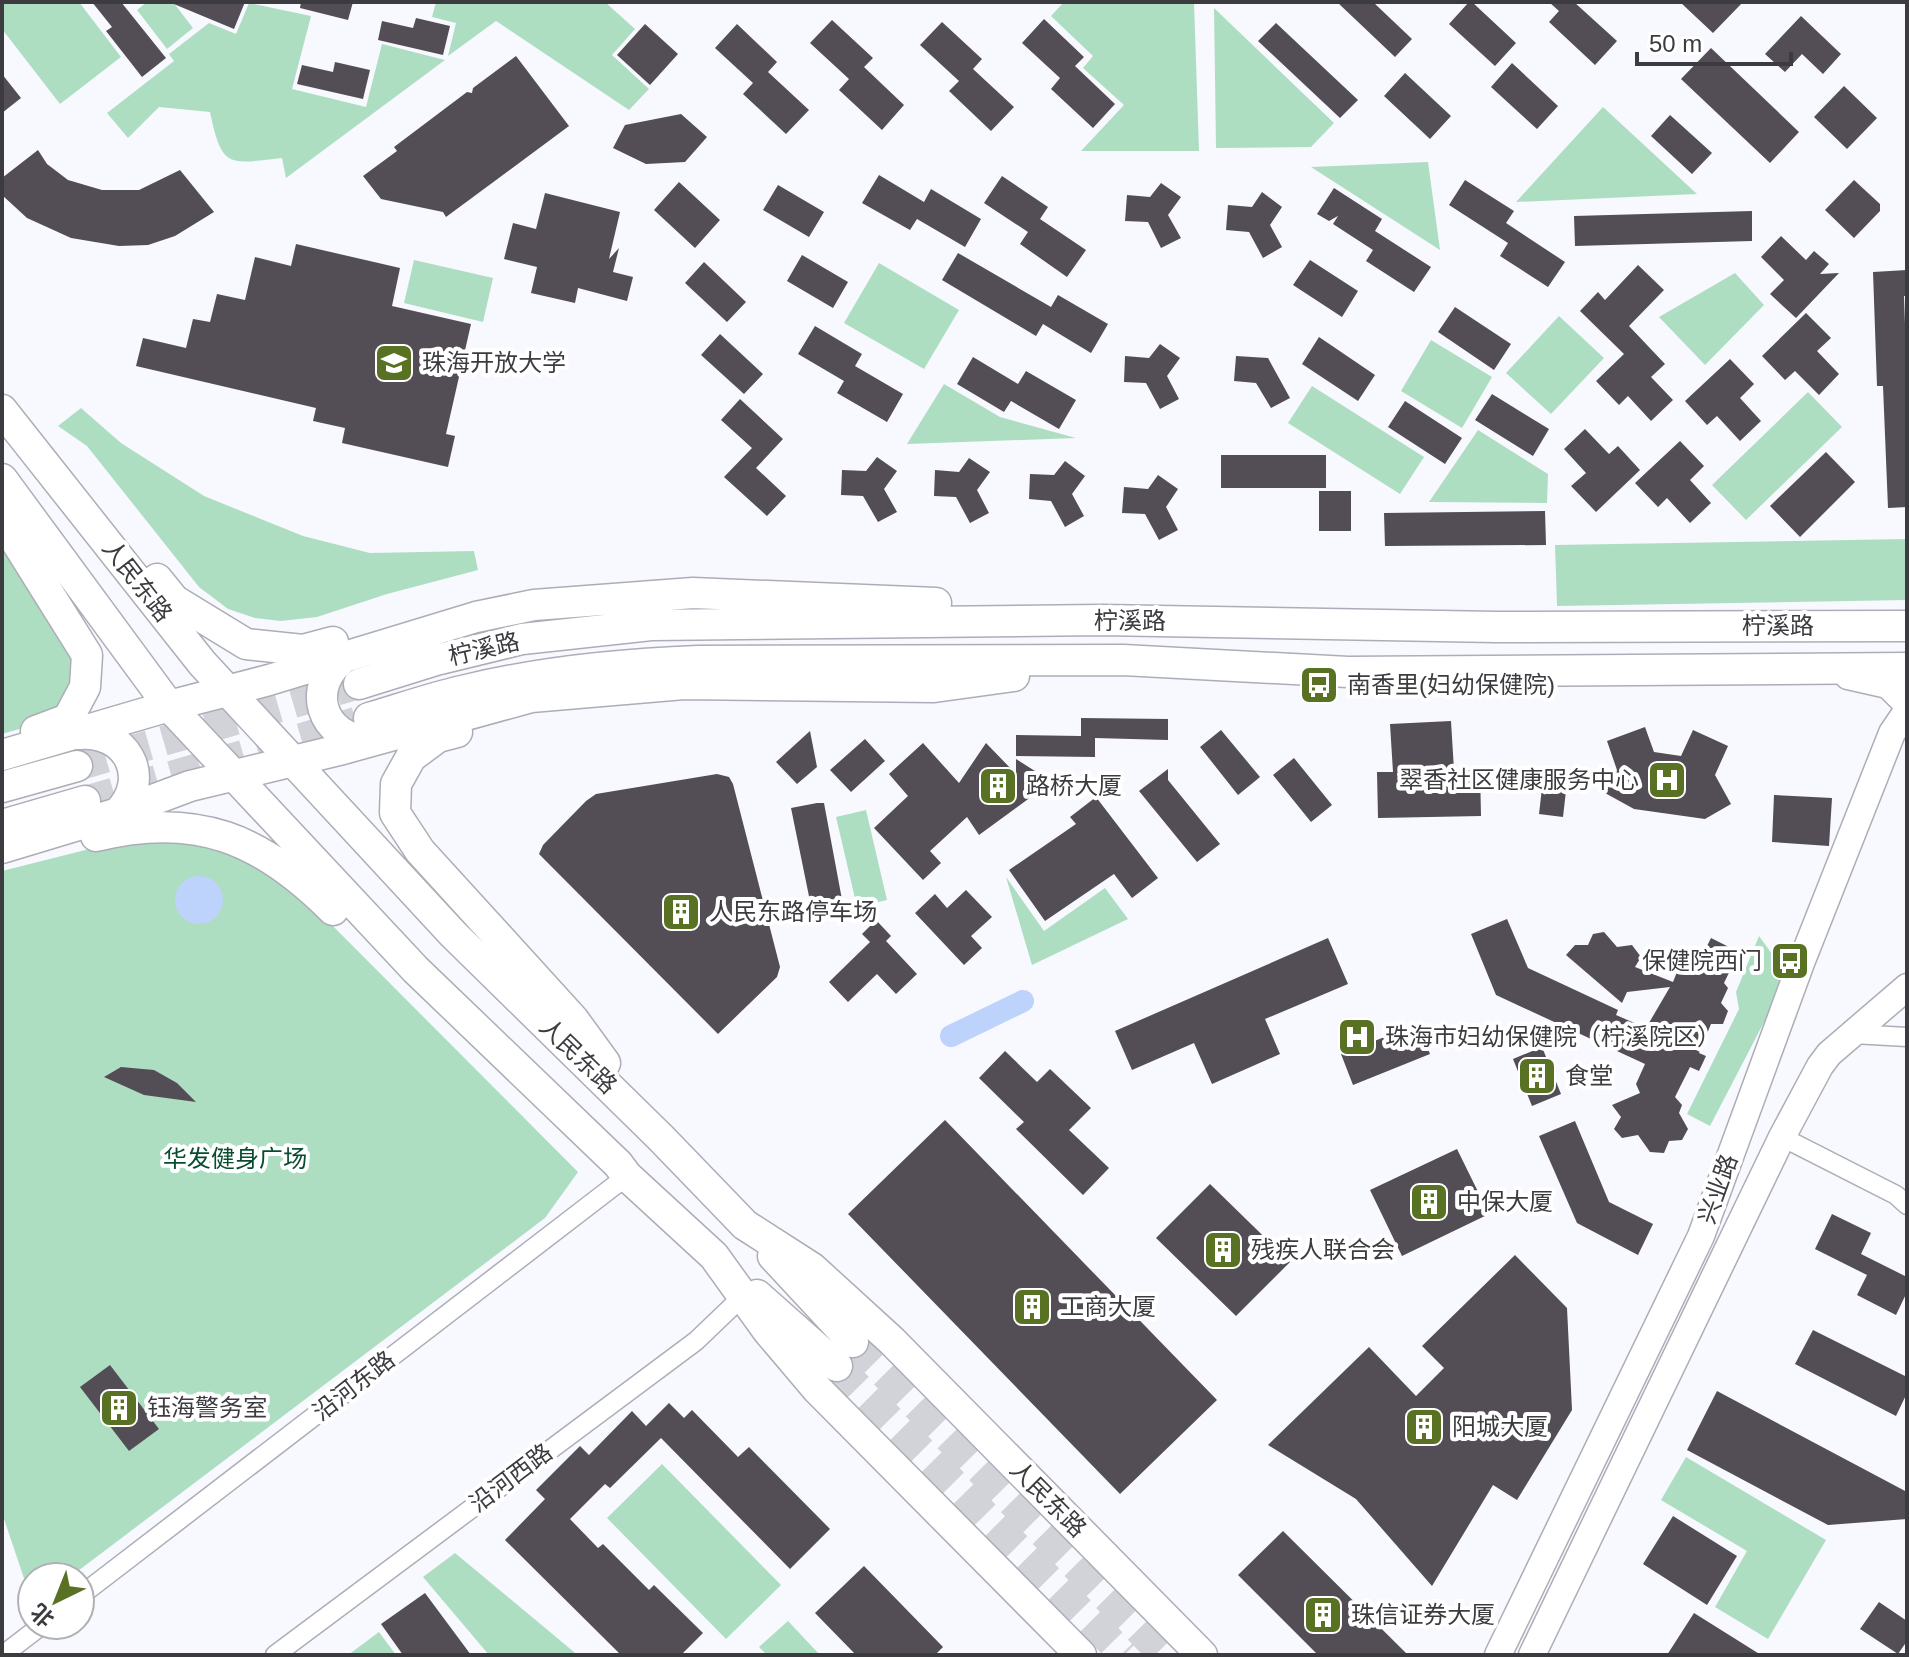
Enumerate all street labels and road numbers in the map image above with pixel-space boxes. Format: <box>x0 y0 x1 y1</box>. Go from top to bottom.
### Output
street label: 人民东路 <box>97 535 178 627</box>
street label: 柠溪路 <box>1094 607 1166 634</box>
street label: 柠溪路 <box>1742 612 1814 639</box>
street label: 柠溪路 <box>446 627 522 670</box>
street label: 人民东路 <box>534 1013 622 1099</box>
street label: 兴业路 <box>1693 1150 1743 1227</box>
street label: 沿河东路 <box>308 1345 400 1426</box>
street label: 沿河西路 <box>464 1438 557 1517</box>
street label: 人民东路 <box>1005 1455 1092 1542</box>

